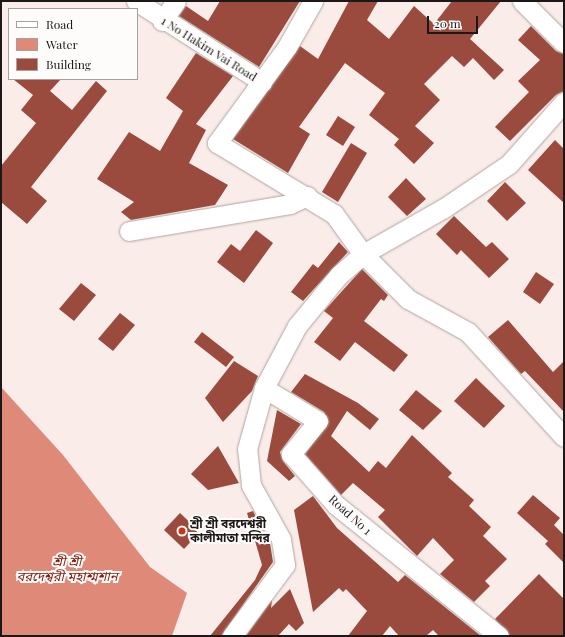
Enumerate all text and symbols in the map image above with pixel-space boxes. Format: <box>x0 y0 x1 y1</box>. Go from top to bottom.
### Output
legend <box>8 8 138 80</box>
scale bar <box>429 8 480 34</box>
street label: 1 No Hakim Vai Road <box>158 14 260 84</box>
text: 20 m <box>434 15 461 31</box>
text: Road <box>46 16 73 32</box>
text: Water <box>46 36 78 52</box>
text: Building <box>46 56 91 72</box>
street label: Road No 1 <box>326 492 374 538</box>
place label: শ্রী শ্রী বরদেশ্বরী কালীমাতা মন্দির <box>190 517 270 545</box>
marker: শ্রী শ্রী বরদেশ্বরী কালীমাতা মন্দির <box>177 526 187 536</box>
water label: শ্রী শ্রী বরদেশ্বরী মহাশ্মশান <box>16 554 118 585</box>

